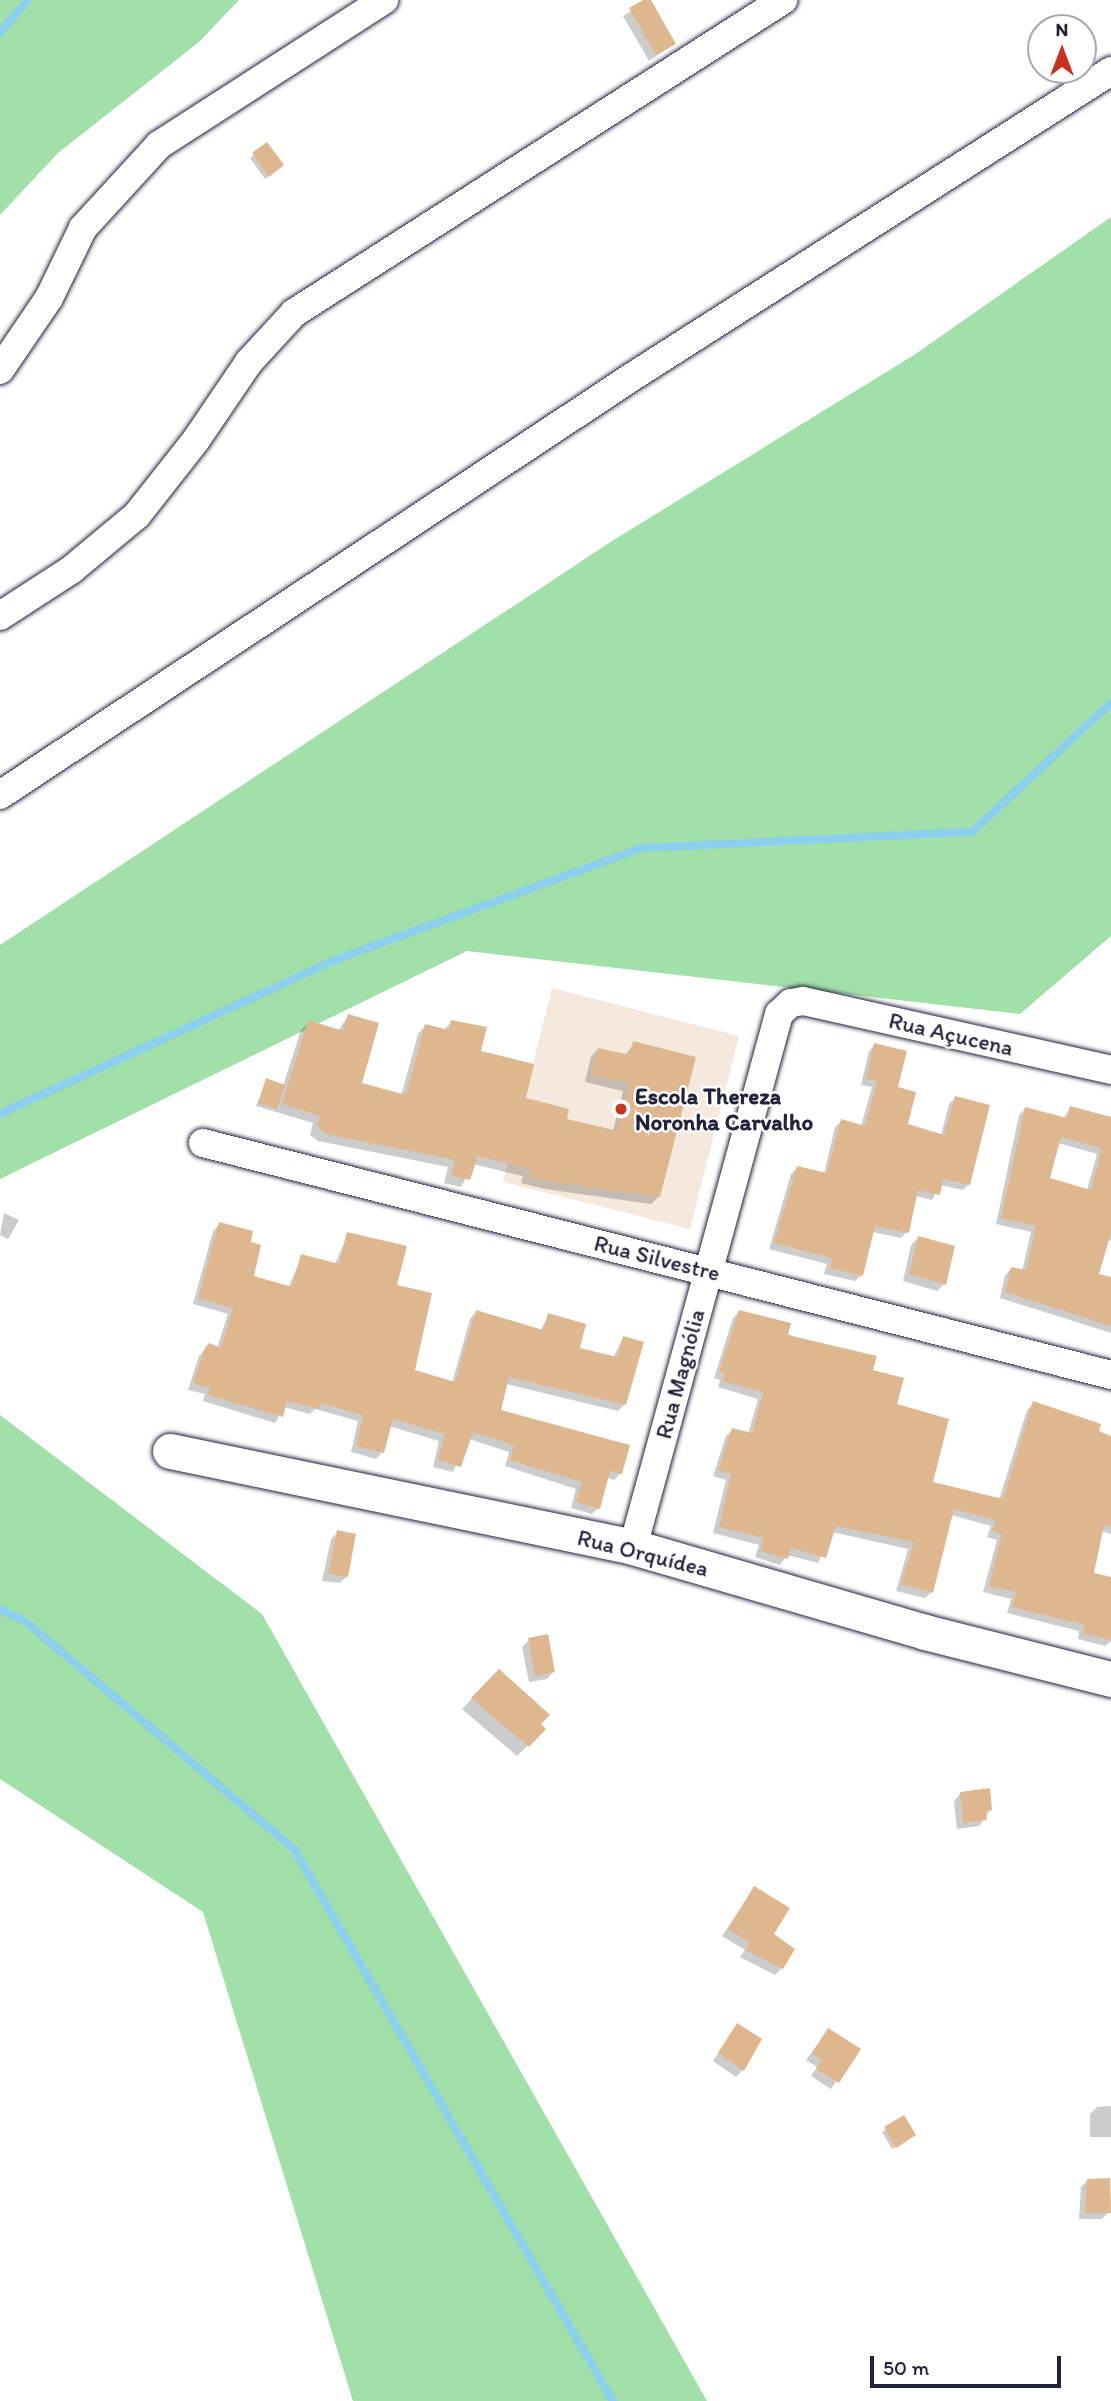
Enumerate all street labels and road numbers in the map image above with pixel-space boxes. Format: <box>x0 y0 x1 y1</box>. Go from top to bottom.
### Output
street label: Rua Açucena <box>886 1006 1016 1062</box>
street label: Rua Silvestre <box>591 1229 723 1287</box>
street label: Rua Magnólia <box>649 1306 711 1442</box>
street label: Rua Orquídea <box>574 1523 712 1583</box>

